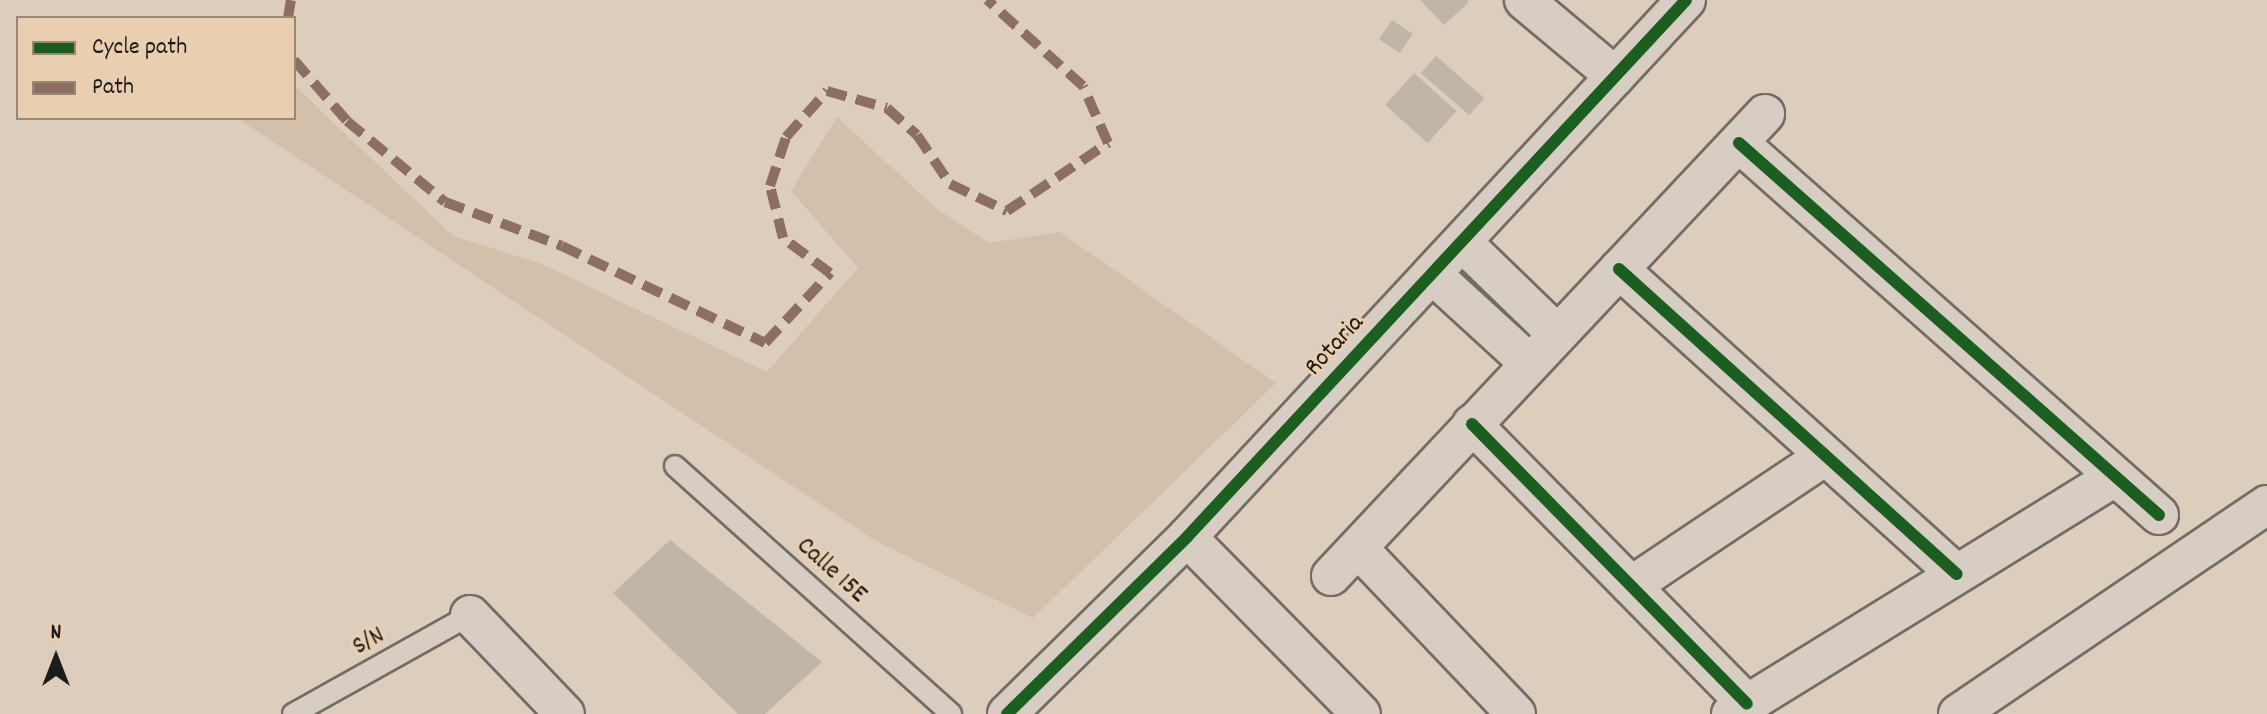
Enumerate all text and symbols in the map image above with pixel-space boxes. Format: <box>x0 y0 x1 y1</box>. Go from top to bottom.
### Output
legend <box>16 16 296 120</box>
text: Cycle path <box>92 31 187 65</box>
text: Path <box>92 71 134 105</box>
street label: Rotaria <box>1299 309 1371 383</box>
street label: Calle 15E <box>789 531 873 611</box>
north arrow <box>16 618 96 698</box>
text: N <box>51 618 61 649</box>
street label: S/N <box>348 621 390 663</box>

